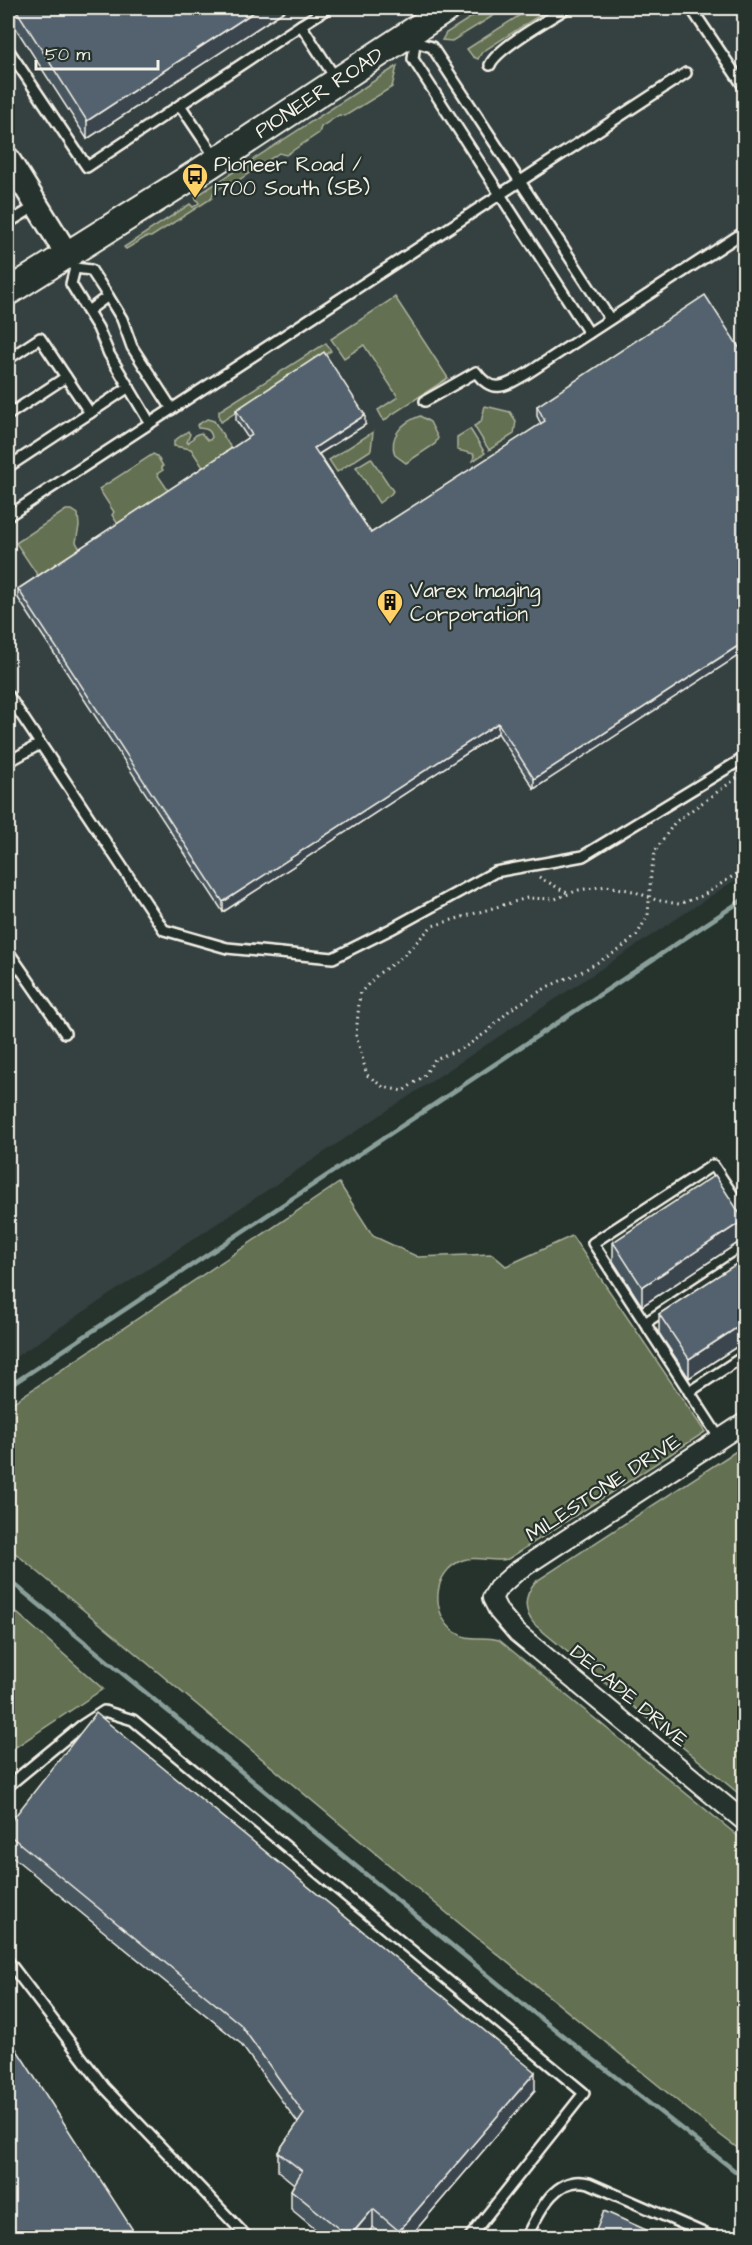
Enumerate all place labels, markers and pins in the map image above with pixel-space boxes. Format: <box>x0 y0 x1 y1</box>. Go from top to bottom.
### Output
place label: Pioneer Road / 1700 South (SB) <box>214 150 370 203</box>
bus stop icon: Pioneer Road / 1700 South (SB) <box>180 161 210 199</box>
place label: Varex Imaging Corporation <box>410 576 541 630</box>
building icon: Varex Imaging Corporation <box>375 587 405 625</box>

